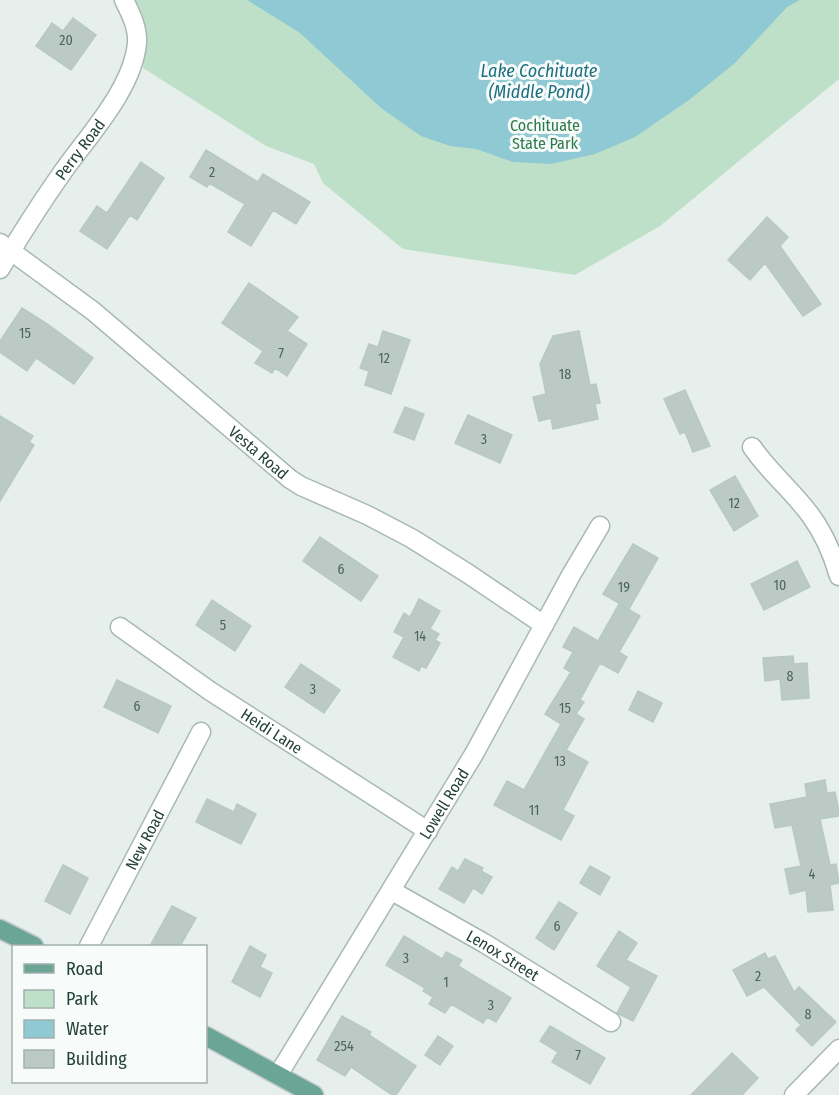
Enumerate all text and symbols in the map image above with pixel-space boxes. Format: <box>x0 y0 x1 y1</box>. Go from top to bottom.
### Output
house number: 20 <box>59 32 73 49</box>
water label: Lake Cochituate (Middle Pond) <box>481 60 598 103</box>
street label: Perry Road <box>51 116 109 184</box>
park label: Cochituate State Park <box>510 116 580 153</box>
house number: 2 <box>209 164 215 181</box>
house number: 15 <box>19 325 31 342</box>
house number: 7 <box>278 345 284 362</box>
house number: 12 <box>378 350 390 367</box>
house number: 18 <box>559 366 571 383</box>
street label: Vesta Road <box>225 422 292 483</box>
house number: 3 <box>481 431 487 448</box>
house number: 12 <box>728 495 740 512</box>
house number: 6 <box>338 561 345 578</box>
house number: 10 <box>774 577 786 594</box>
house number: 19 <box>618 579 630 596</box>
house number: 5 <box>220 617 226 634</box>
house number: 14 <box>414 628 426 645</box>
house number: 8 <box>787 668 794 685</box>
house number: 3 <box>310 681 316 698</box>
house number: 6 <box>134 698 141 715</box>
house number: 15 <box>559 700 571 717</box>
street label: Heidi Lane <box>237 704 306 758</box>
house number: 13 <box>554 753 566 770</box>
street label: Lowell Road <box>415 765 473 843</box>
house number: 11 <box>529 802 539 819</box>
street label: New Road <box>122 807 169 873</box>
house number: 4 <box>809 866 816 883</box>
house number: 6 <box>554 918 561 935</box>
street label: Lenox Street <box>463 926 543 985</box>
legend <box>12 945 207 1083</box>
house number: 3 <box>403 950 409 967</box>
text: Road <box>66 958 103 980</box>
house number: 2 <box>755 968 761 985</box>
house number: 1 <box>443 974 449 991</box>
text: Park <box>66 988 99 1010</box>
house number: 3 <box>488 997 494 1014</box>
house number: 8 <box>805 1006 812 1023</box>
text: Water <box>66 1018 109 1040</box>
house number: 254 <box>334 1038 354 1055</box>
house number: 7 <box>575 1047 581 1064</box>
text: Building <box>66 1048 127 1070</box>

